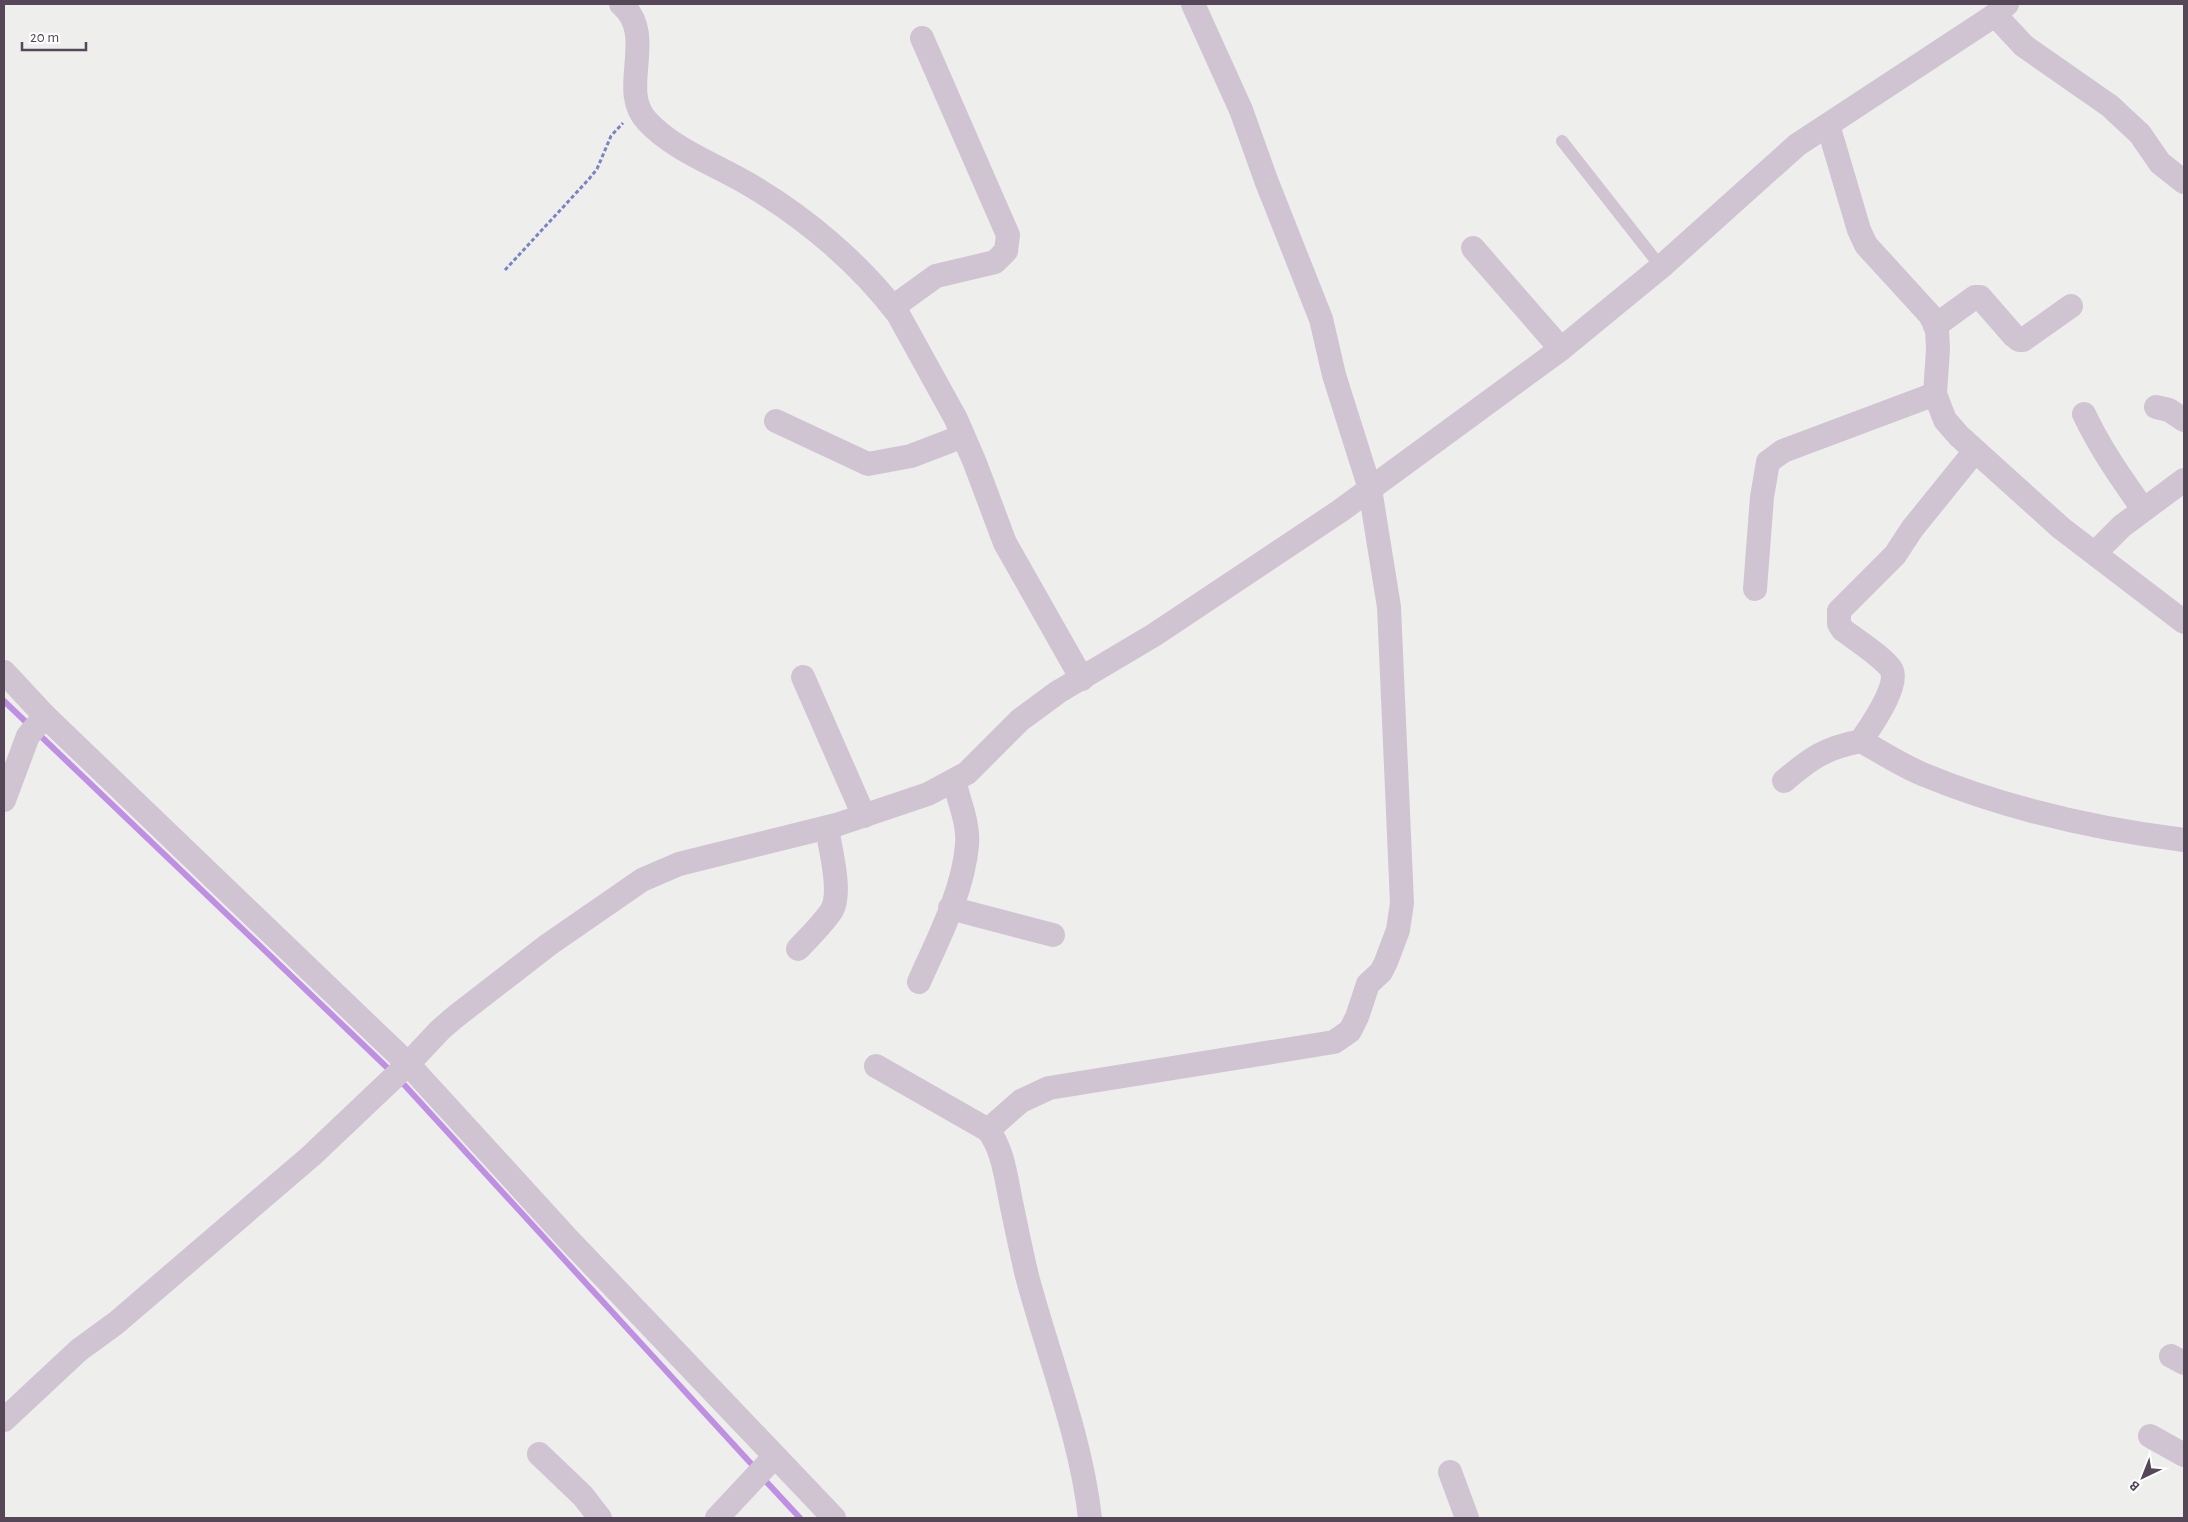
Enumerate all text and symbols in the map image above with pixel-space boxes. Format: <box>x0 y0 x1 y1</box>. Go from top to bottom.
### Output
scale bar <box>22 20 86 52</box>
text: 20 m <box>30 30 59 45</box>
north arrow <box>2118 1452 2168 1502</box>
text: B <box>2127 1478 2143 1494</box>

